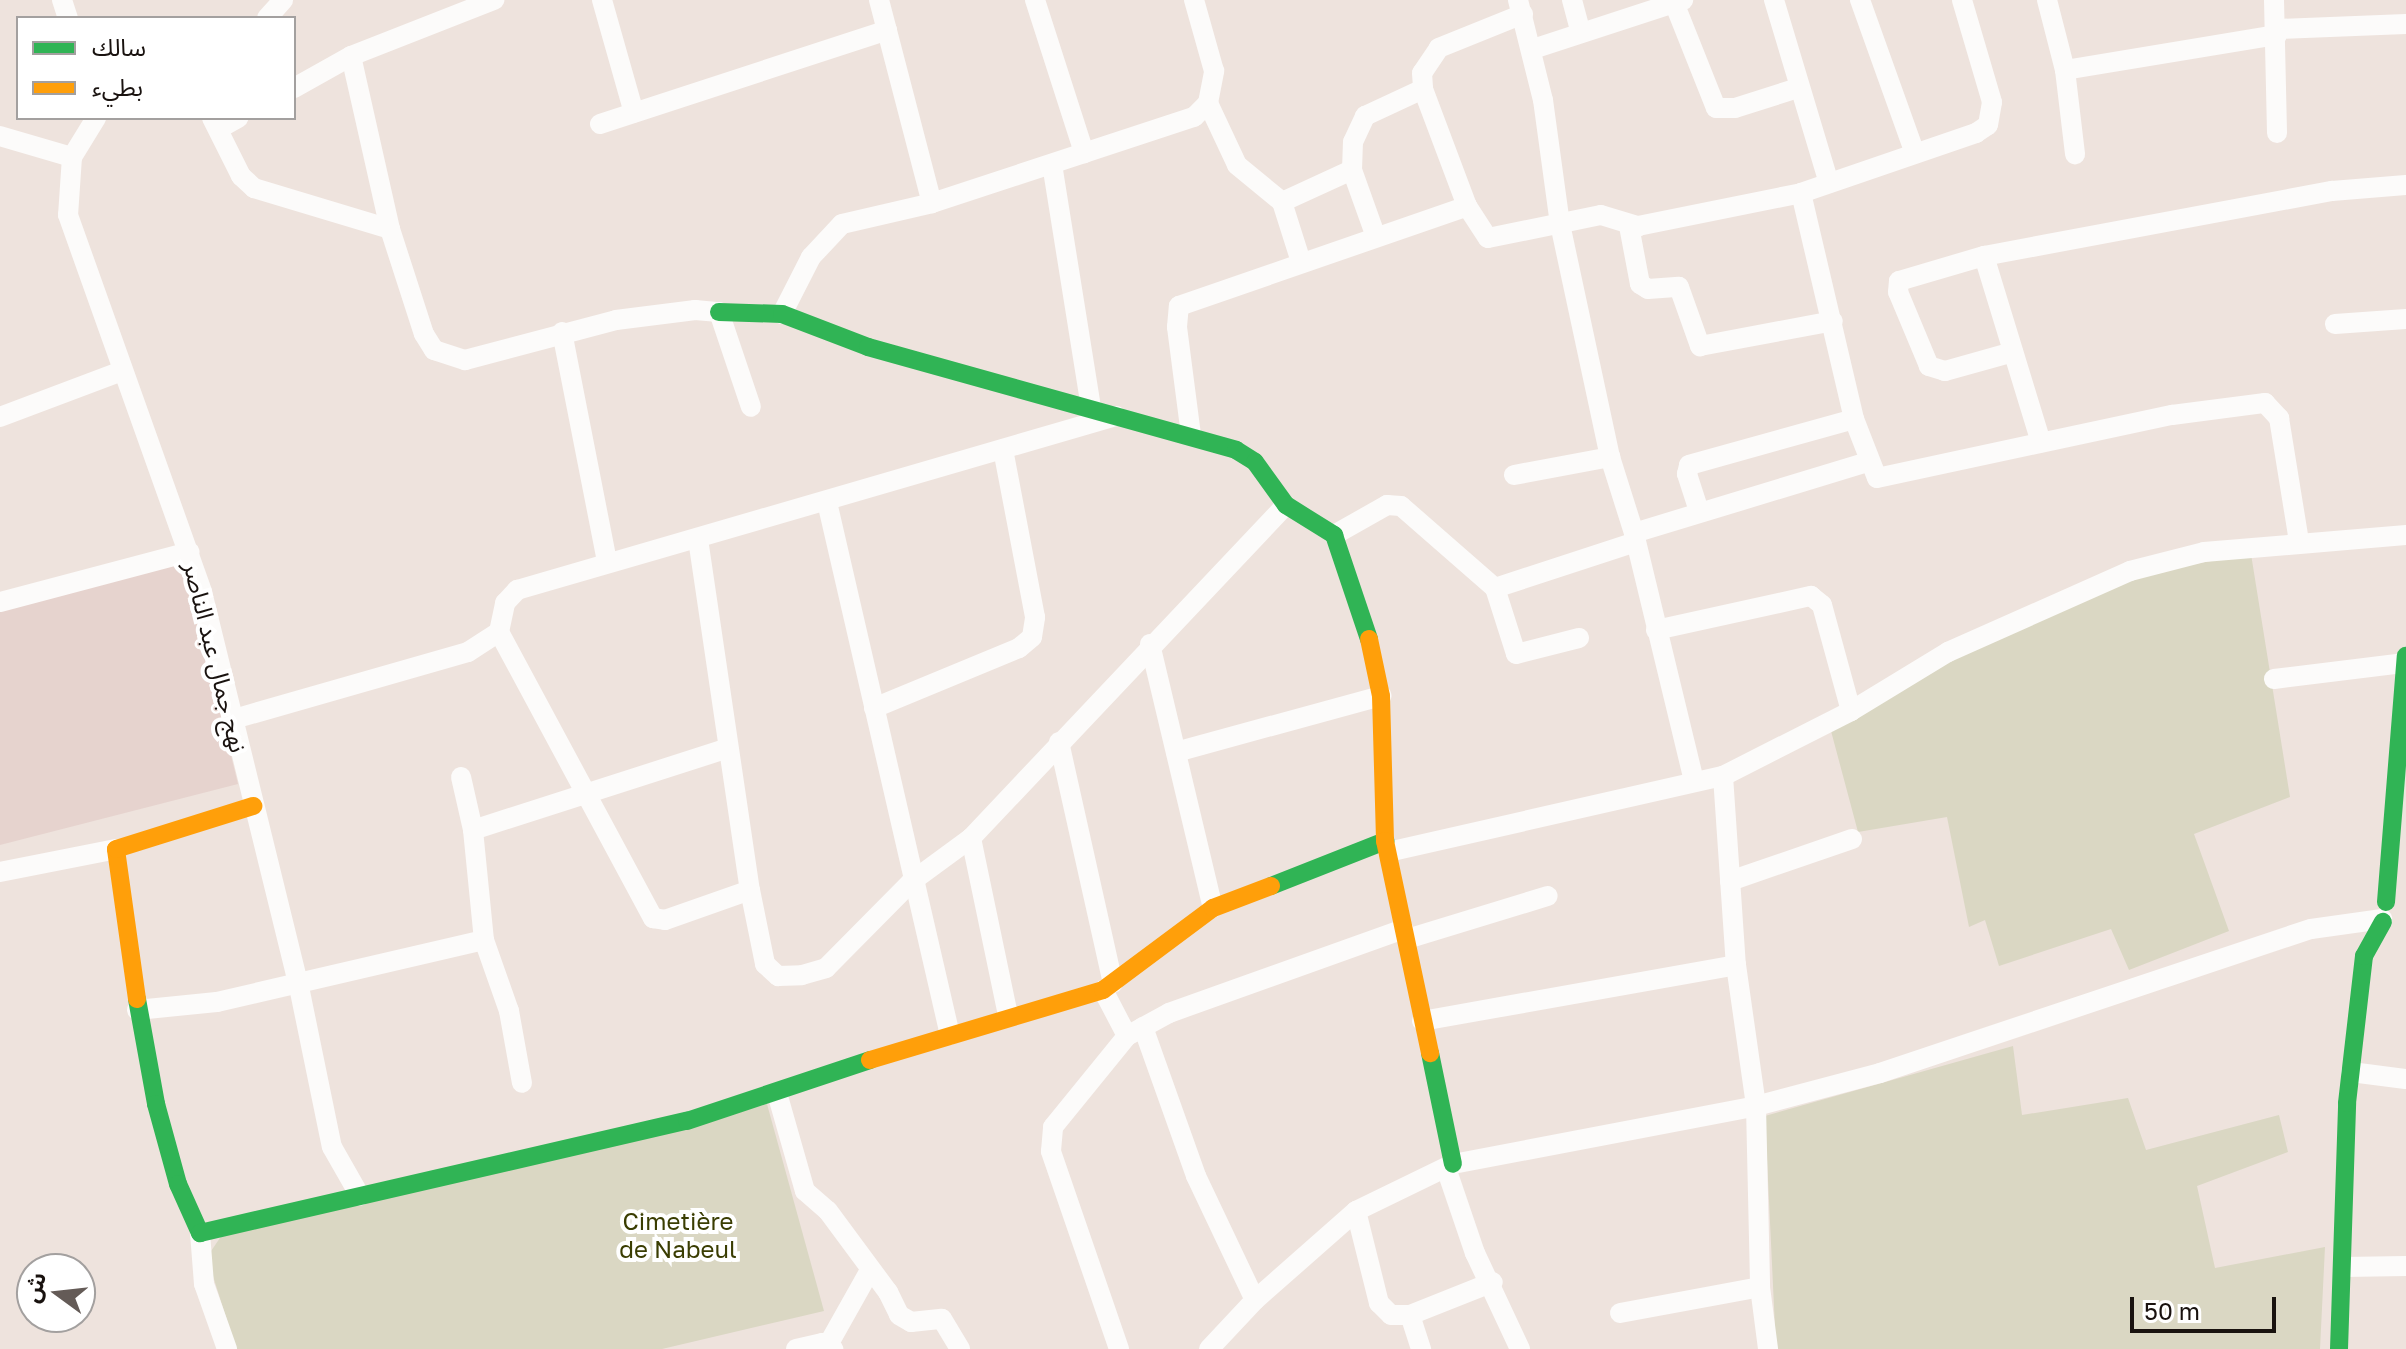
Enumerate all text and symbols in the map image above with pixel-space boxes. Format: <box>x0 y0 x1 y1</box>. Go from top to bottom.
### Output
legend <box>16 16 296 120</box>
text: سالك <box>92 32 146 61</box>
text: بطيء <box>92 72 143 101</box>
street label: نهج جمال عبد الناصر <box>178 559 254 755</box>
park label: Cimetière de Nabeul <box>619 1207 737 1263</box>
north arrow <box>16 1253 96 1333</box>
text: ش <box>17 1269 51 1305</box>
scale bar <box>2134 1281 2280 1331</box>
text: 50 m <box>2144 1296 2200 1325</box>

